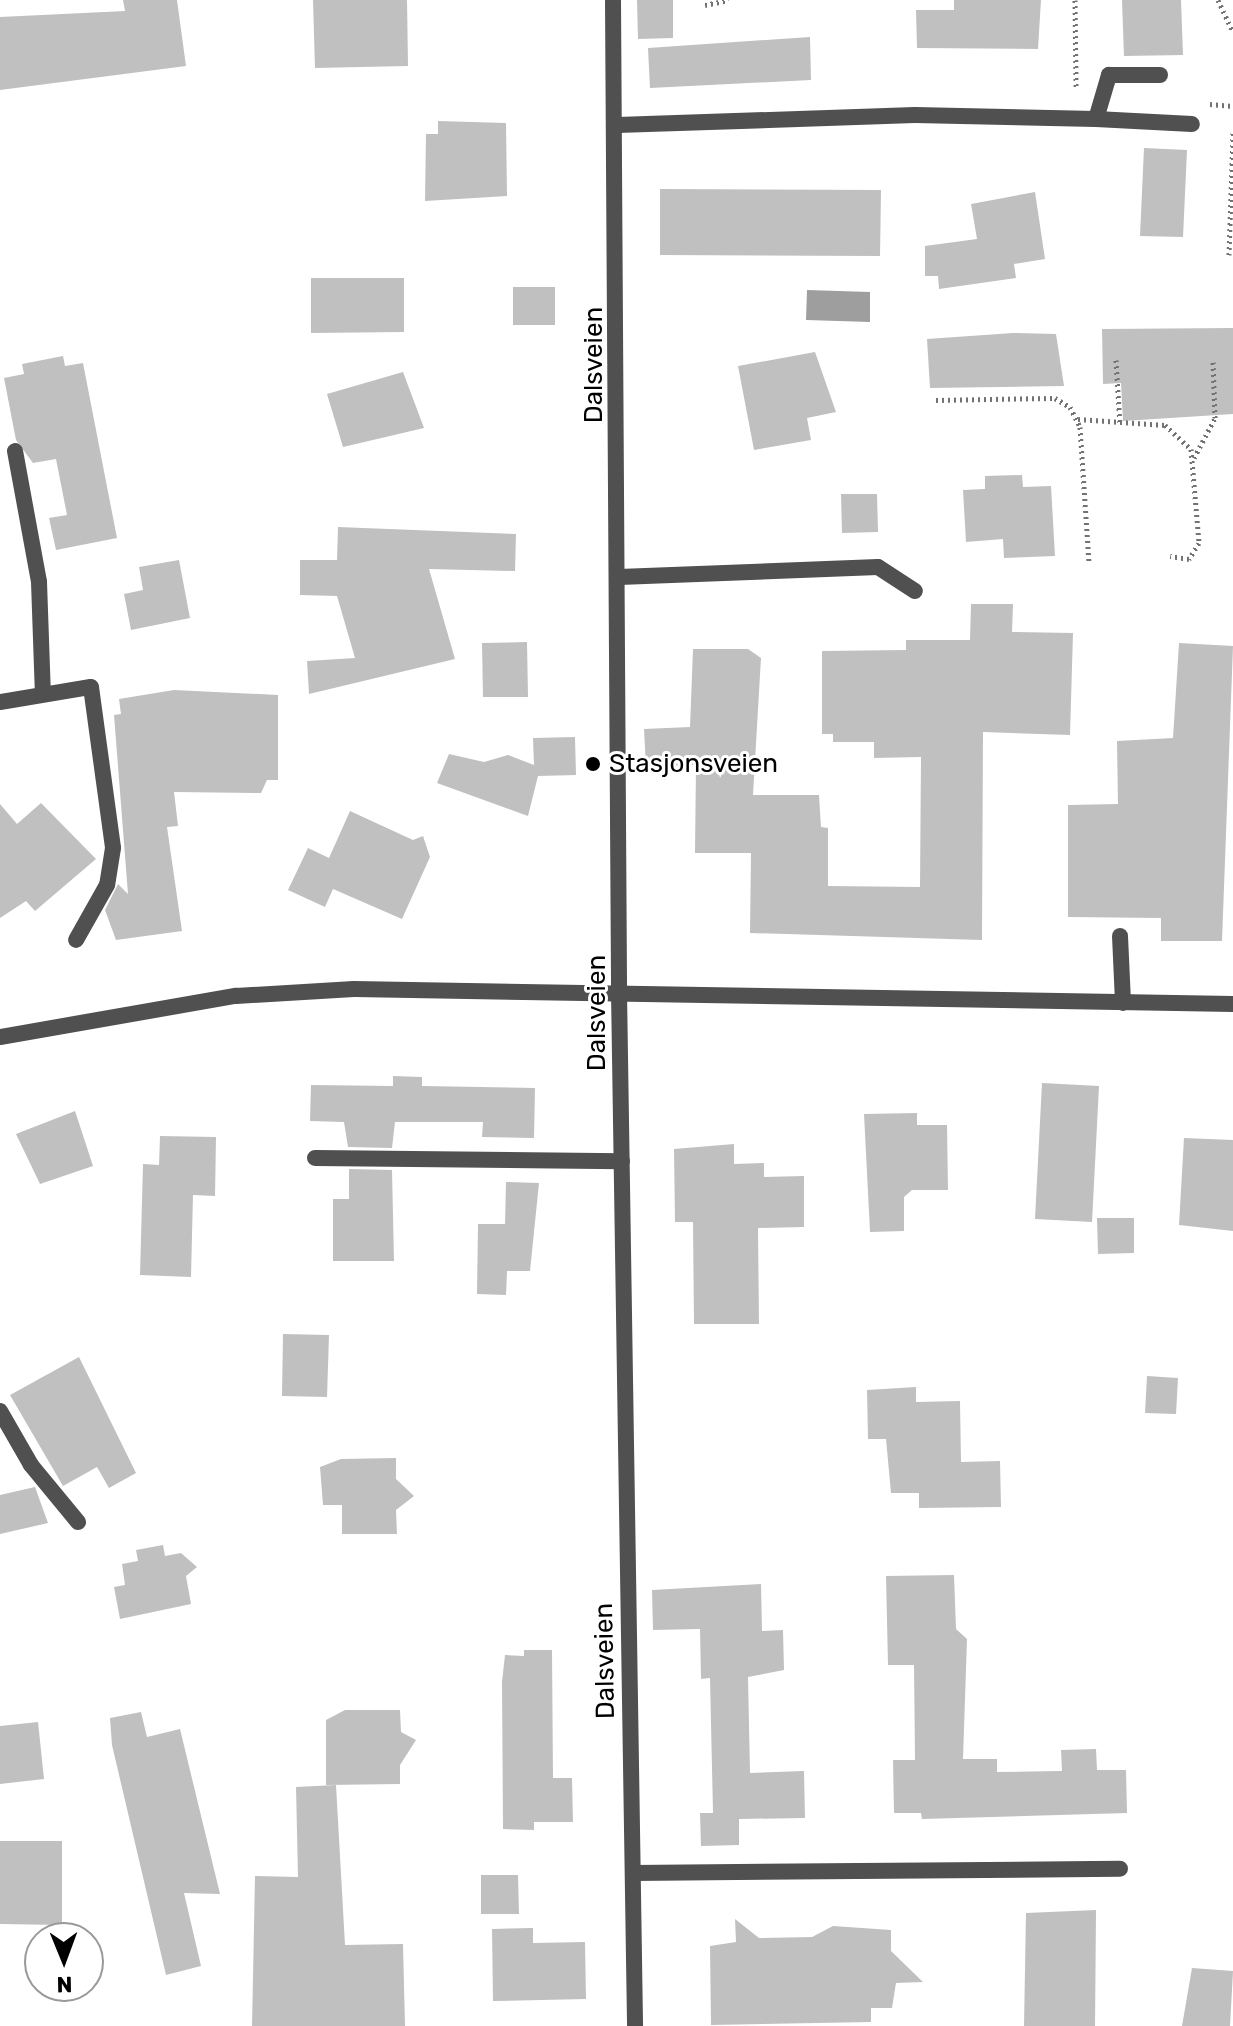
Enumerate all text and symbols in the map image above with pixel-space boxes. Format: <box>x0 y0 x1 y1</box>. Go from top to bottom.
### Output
street label: Dalsveien <box>578 307 610 423</box>
place label: Stasjonsveien <box>609 748 778 780</box>
marker: Stasjonsveien <box>584 755 602 773</box>
street label: Dalsveien <box>581 955 613 1071</box>
street label: Dalsveien <box>588 1603 622 1719</box>
north arrow <box>24 1922 104 2002</box>
text: N <box>56 1971 73 1998</box>

